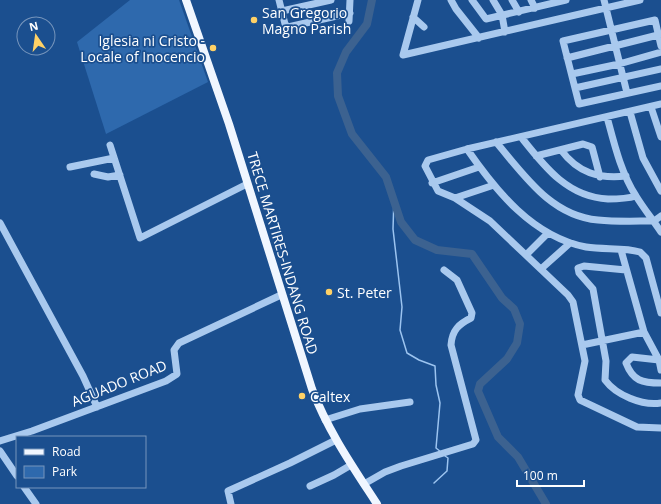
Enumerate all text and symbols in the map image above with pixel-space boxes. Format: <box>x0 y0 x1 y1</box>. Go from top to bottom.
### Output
place label: San Gregorio Magno Parish <box>262 3 351 38</box>
marker: San Gregorio Magno Parish <box>249 15 259 25</box>
north arrow <box>16 16 56 56</box>
text: N <box>28 17 40 34</box>
place label: Iglesia ni Cristo - Locale of Inocencio <box>80 31 205 66</box>
marker: Iglesia ni Cristo - Locale of Inocencio <box>208 43 218 53</box>
street label: TRECE MARTIRES-INDANG ROAD <box>243 149 323 357</box>
place label: St. Peter <box>337 283 392 302</box>
marker: St. Peter <box>324 287 334 297</box>
street label: AGUADO ROAD <box>68 355 170 411</box>
place label: Caltex <box>310 387 351 406</box>
marker: Caltex <box>297 391 307 401</box>
legend <box>16 436 146 488</box>
text: Road <box>52 443 81 460</box>
scale bar <box>517 462 584 488</box>
text: Park <box>52 463 78 480</box>
text: 100 m <box>523 467 558 484</box>

